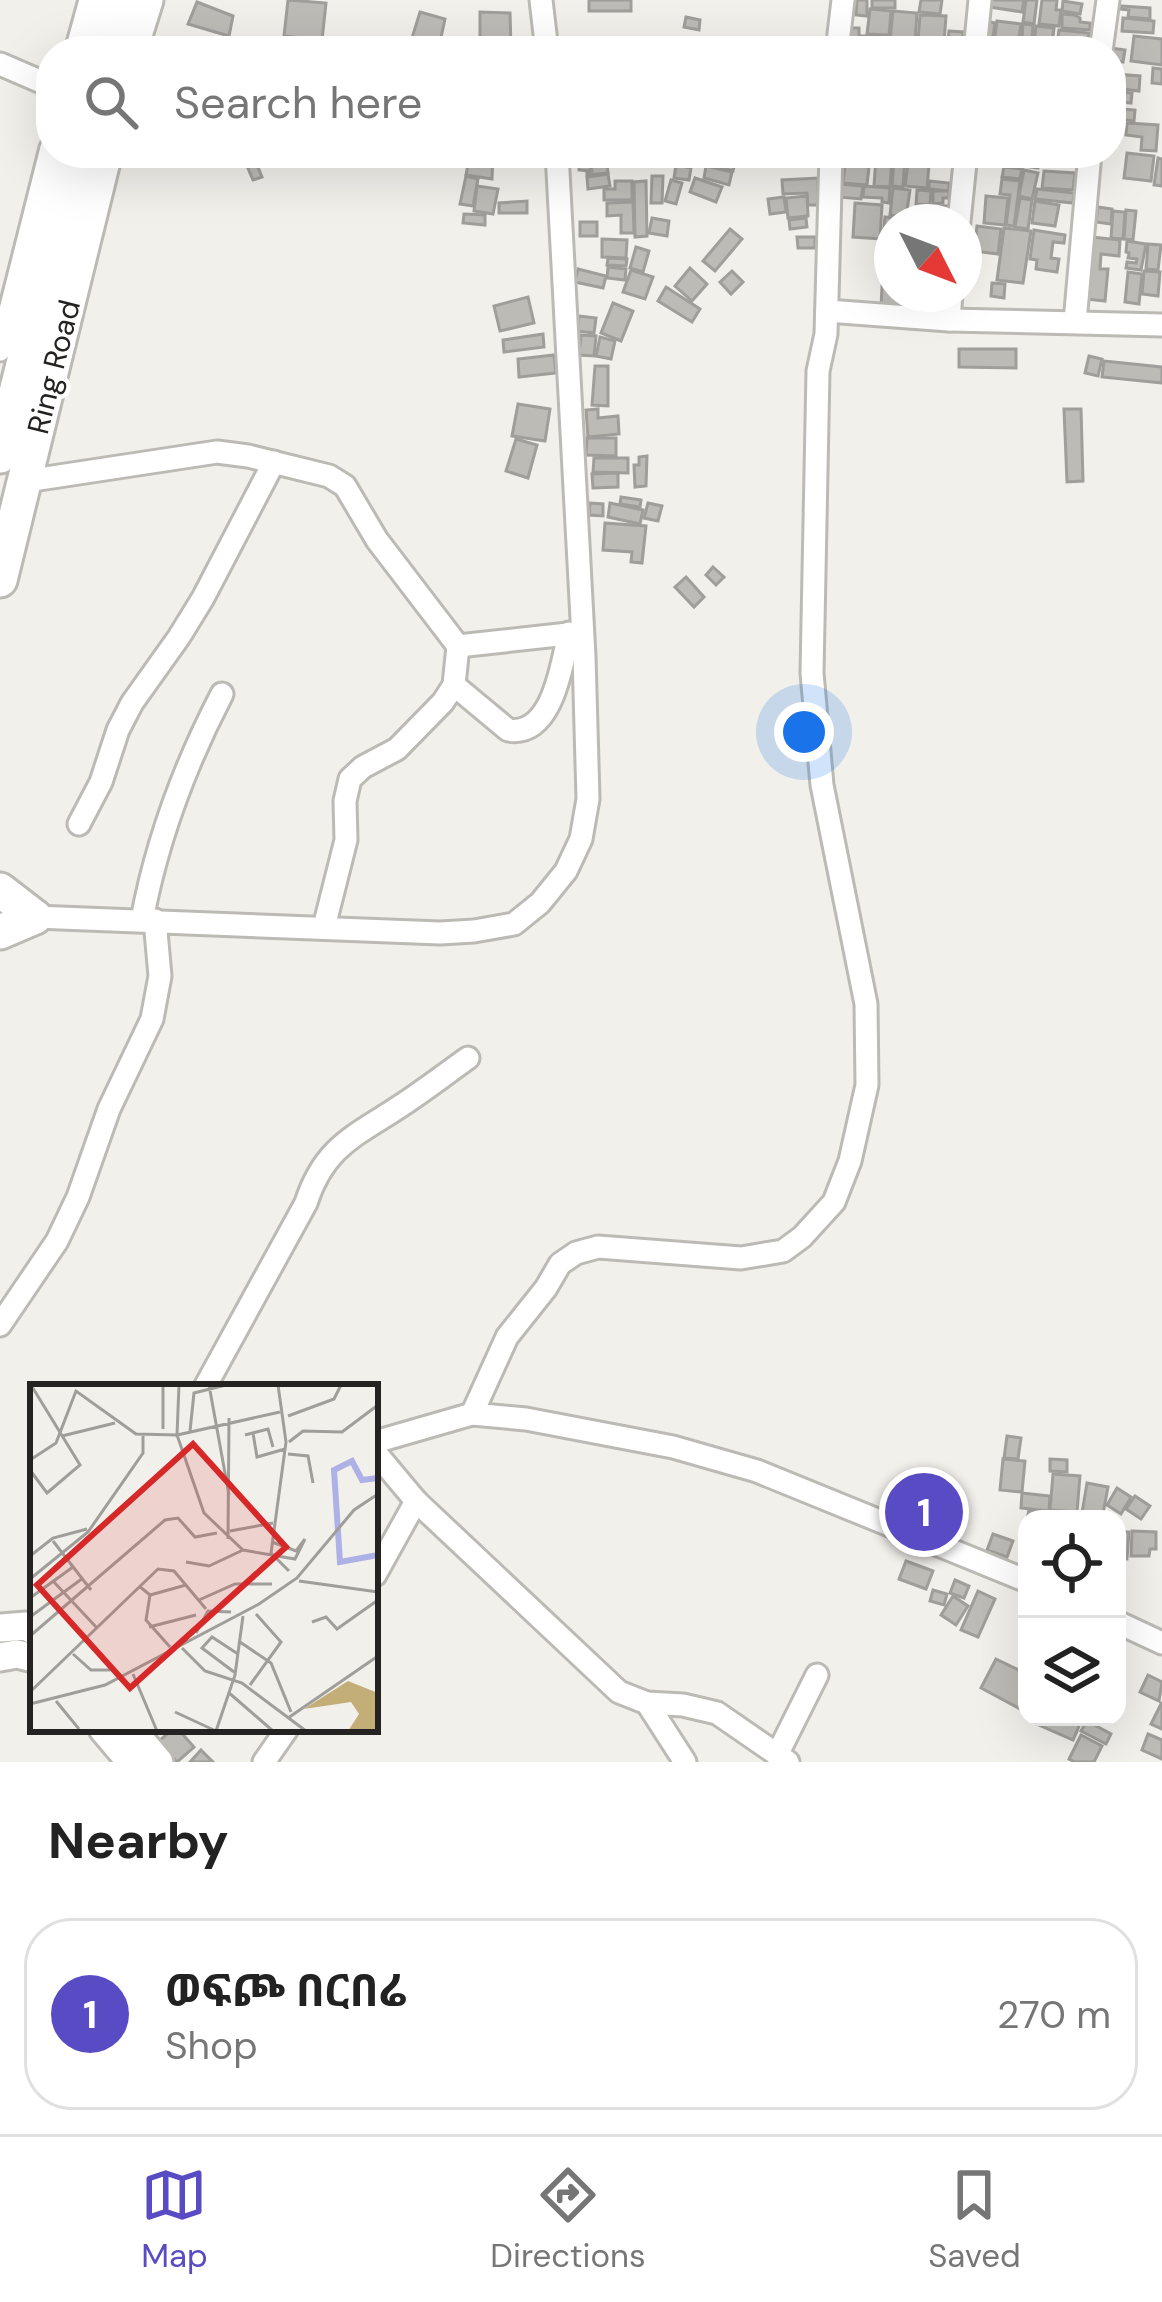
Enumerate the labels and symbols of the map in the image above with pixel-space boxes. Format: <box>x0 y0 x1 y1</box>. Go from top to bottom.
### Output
north arrow <box>874 204 982 312</box>
street label: Ring Road <box>18 296 89 438</box>
your location <box>774 702 834 762</box>
inset map <box>30 1384 378 1732</box>
pin: 1 <box>885 1467 963 1557</box>

